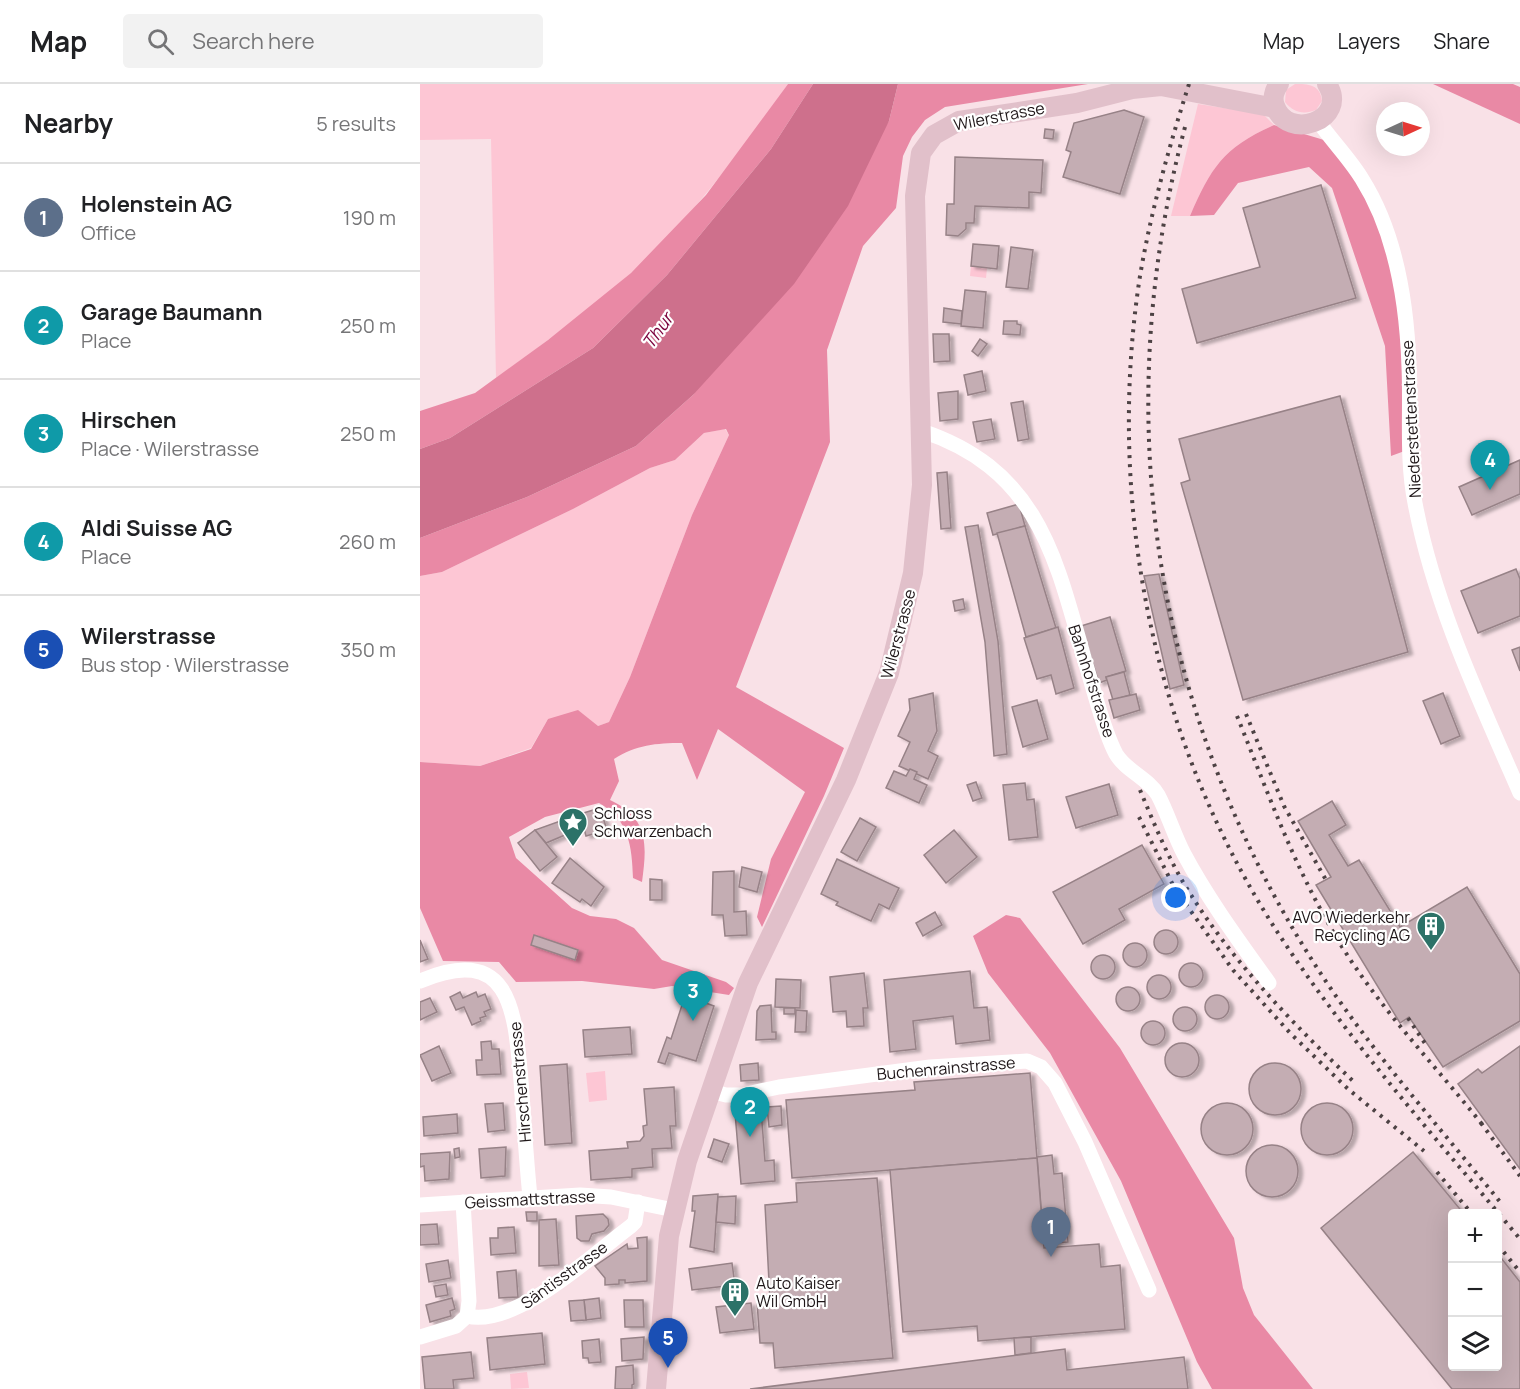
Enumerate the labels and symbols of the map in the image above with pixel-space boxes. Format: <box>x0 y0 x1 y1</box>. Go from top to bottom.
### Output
street label: Wilerstrasse <box>952 96 1046 136</box>
north arrow <box>1376 102 1430 156</box>
water label: Thur <box>636 306 680 353</box>
street label: Niederstettenstrasse <box>1396 340 1426 498</box>
pin: 4 <box>1470 440 1510 490</box>
street label: Wilerstrasse <box>875 587 921 681</box>
street label: Bahnhofstrasse <box>1063 622 1121 740</box>
place label: Schloss Schwarzenbach <box>594 802 712 842</box>
place icon: Schloss Schwarzenbach <box>557 806 589 848</box>
your location <box>1161 883 1190 912</box>
place label: AVO Wiederkehr Recycling AG <box>1292 906 1410 946</box>
building icon: AVO Wiederkehr Recycling AG <box>1415 910 1447 952</box>
pin: 3 <box>674 972 712 1021</box>
street label: Hirschenstrasse <box>504 1021 536 1143</box>
street label: Buchenrainstrasse <box>876 1051 1016 1085</box>
pin: 2 <box>730 1088 770 1137</box>
street label: Geissmattstrasse <box>464 1185 596 1213</box>
pin: 1 <box>1032 1208 1070 1257</box>
street label: Säntisstrasse <box>516 1236 612 1314</box>
place label: Auto Kaiser Wil GmbH <box>756 1272 840 1312</box>
building icon: Auto Kaiser Wil GmbH <box>719 1276 751 1318</box>
pin: 5 <box>648 1318 688 1368</box>

